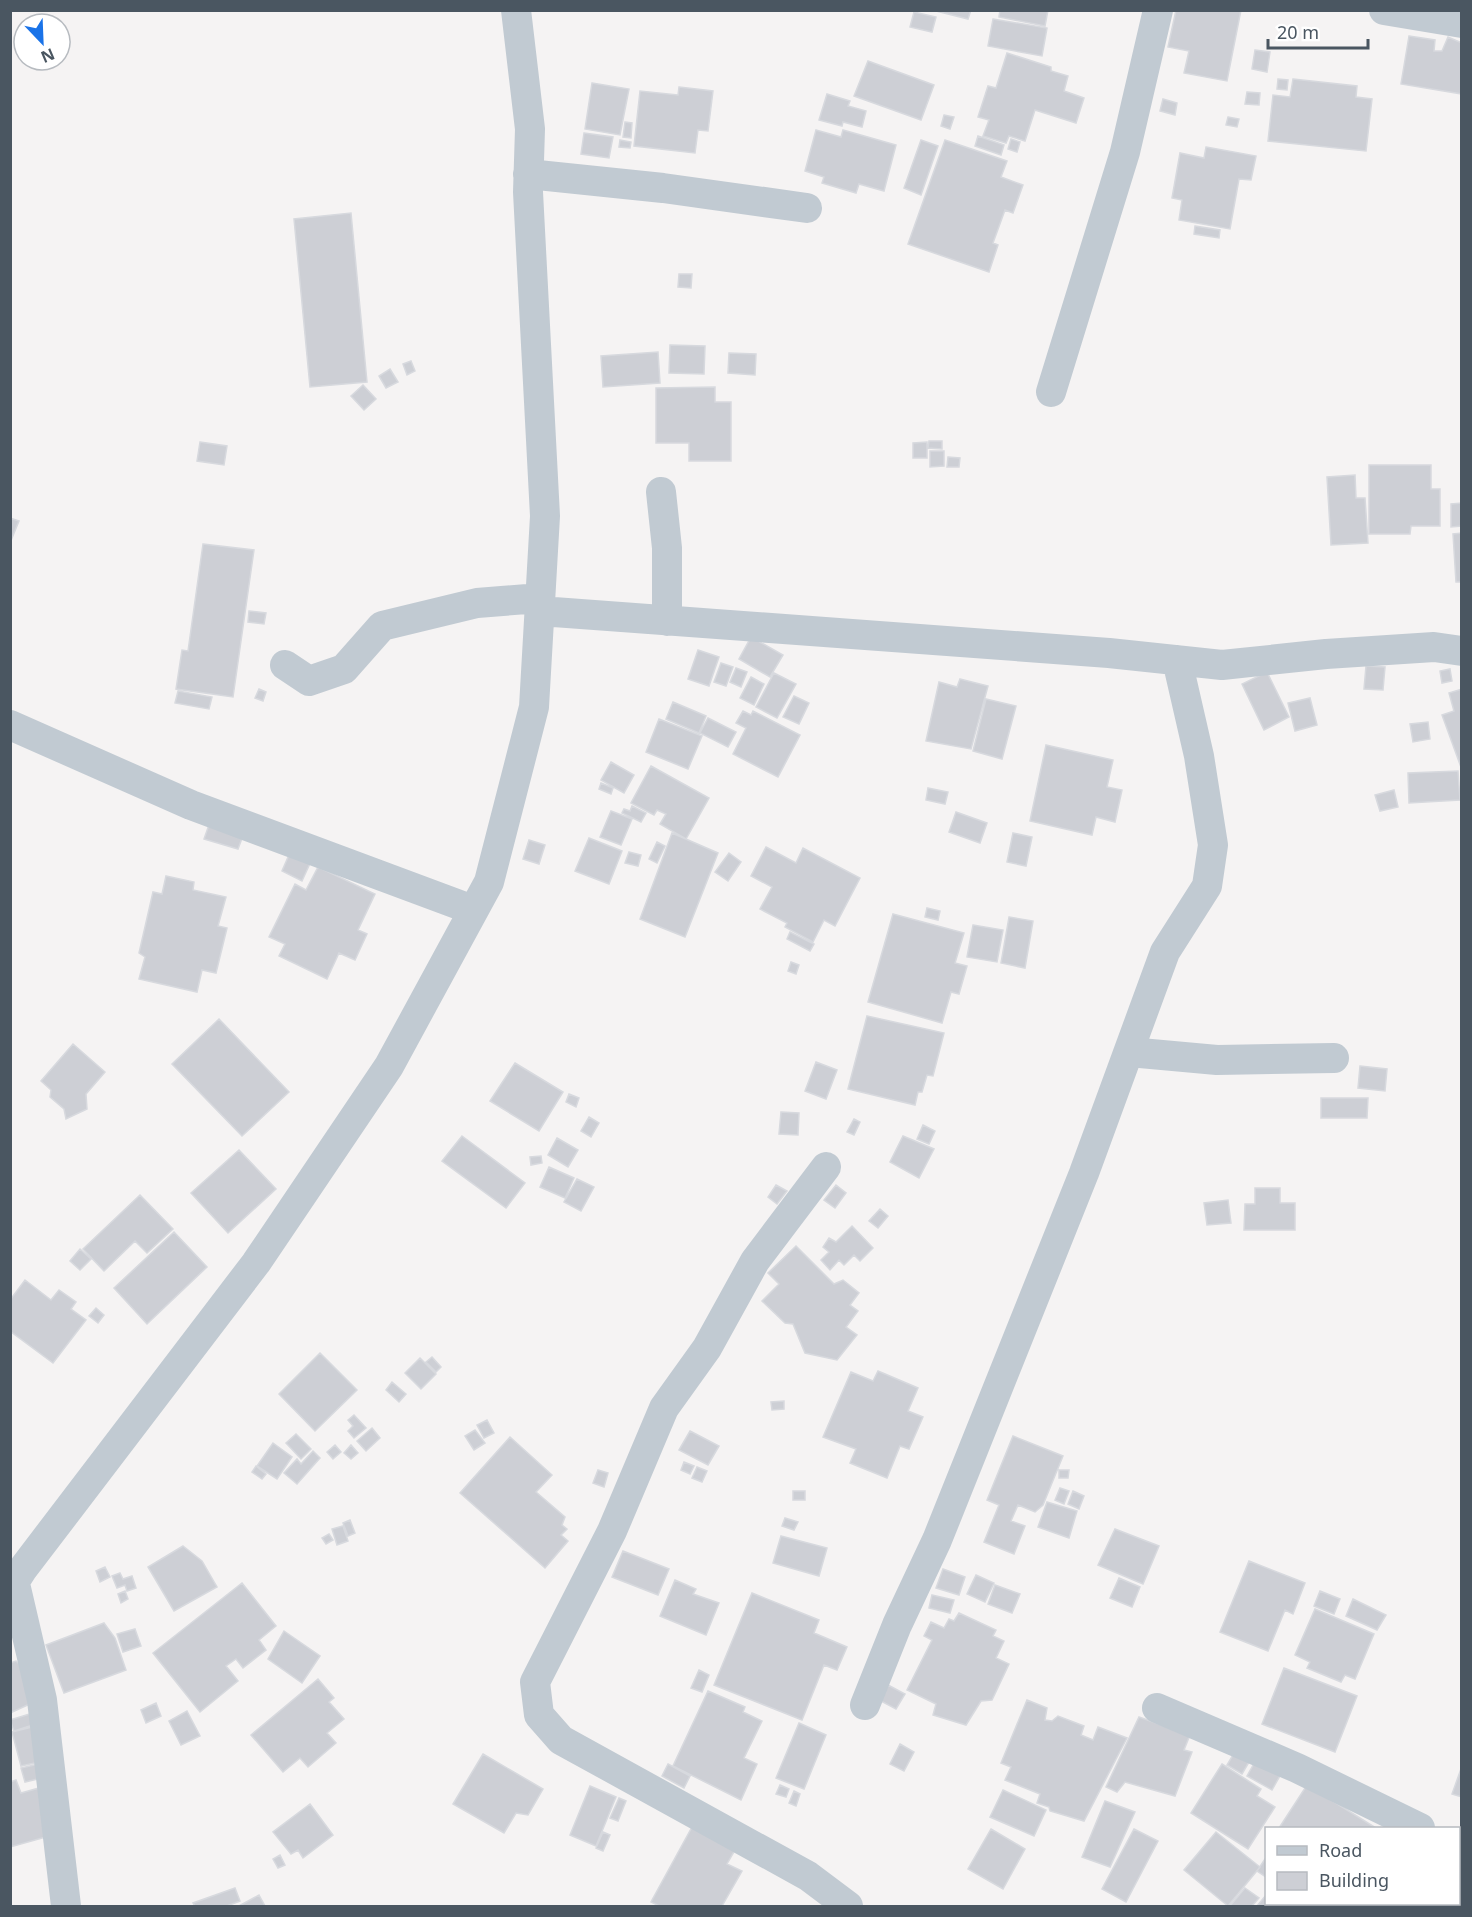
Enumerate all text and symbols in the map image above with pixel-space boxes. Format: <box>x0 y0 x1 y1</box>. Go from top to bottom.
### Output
north arrow <box>12 12 72 72</box>
scale bar <box>1268 12 1368 50</box>
text: 20 m <box>1277 20 1319 44</box>
text: N <box>38 43 58 68</box>
legend <box>1265 1827 1460 1905</box>
text: Road <box>1319 1838 1362 1862</box>
text: Building <box>1319 1868 1389 1892</box>

